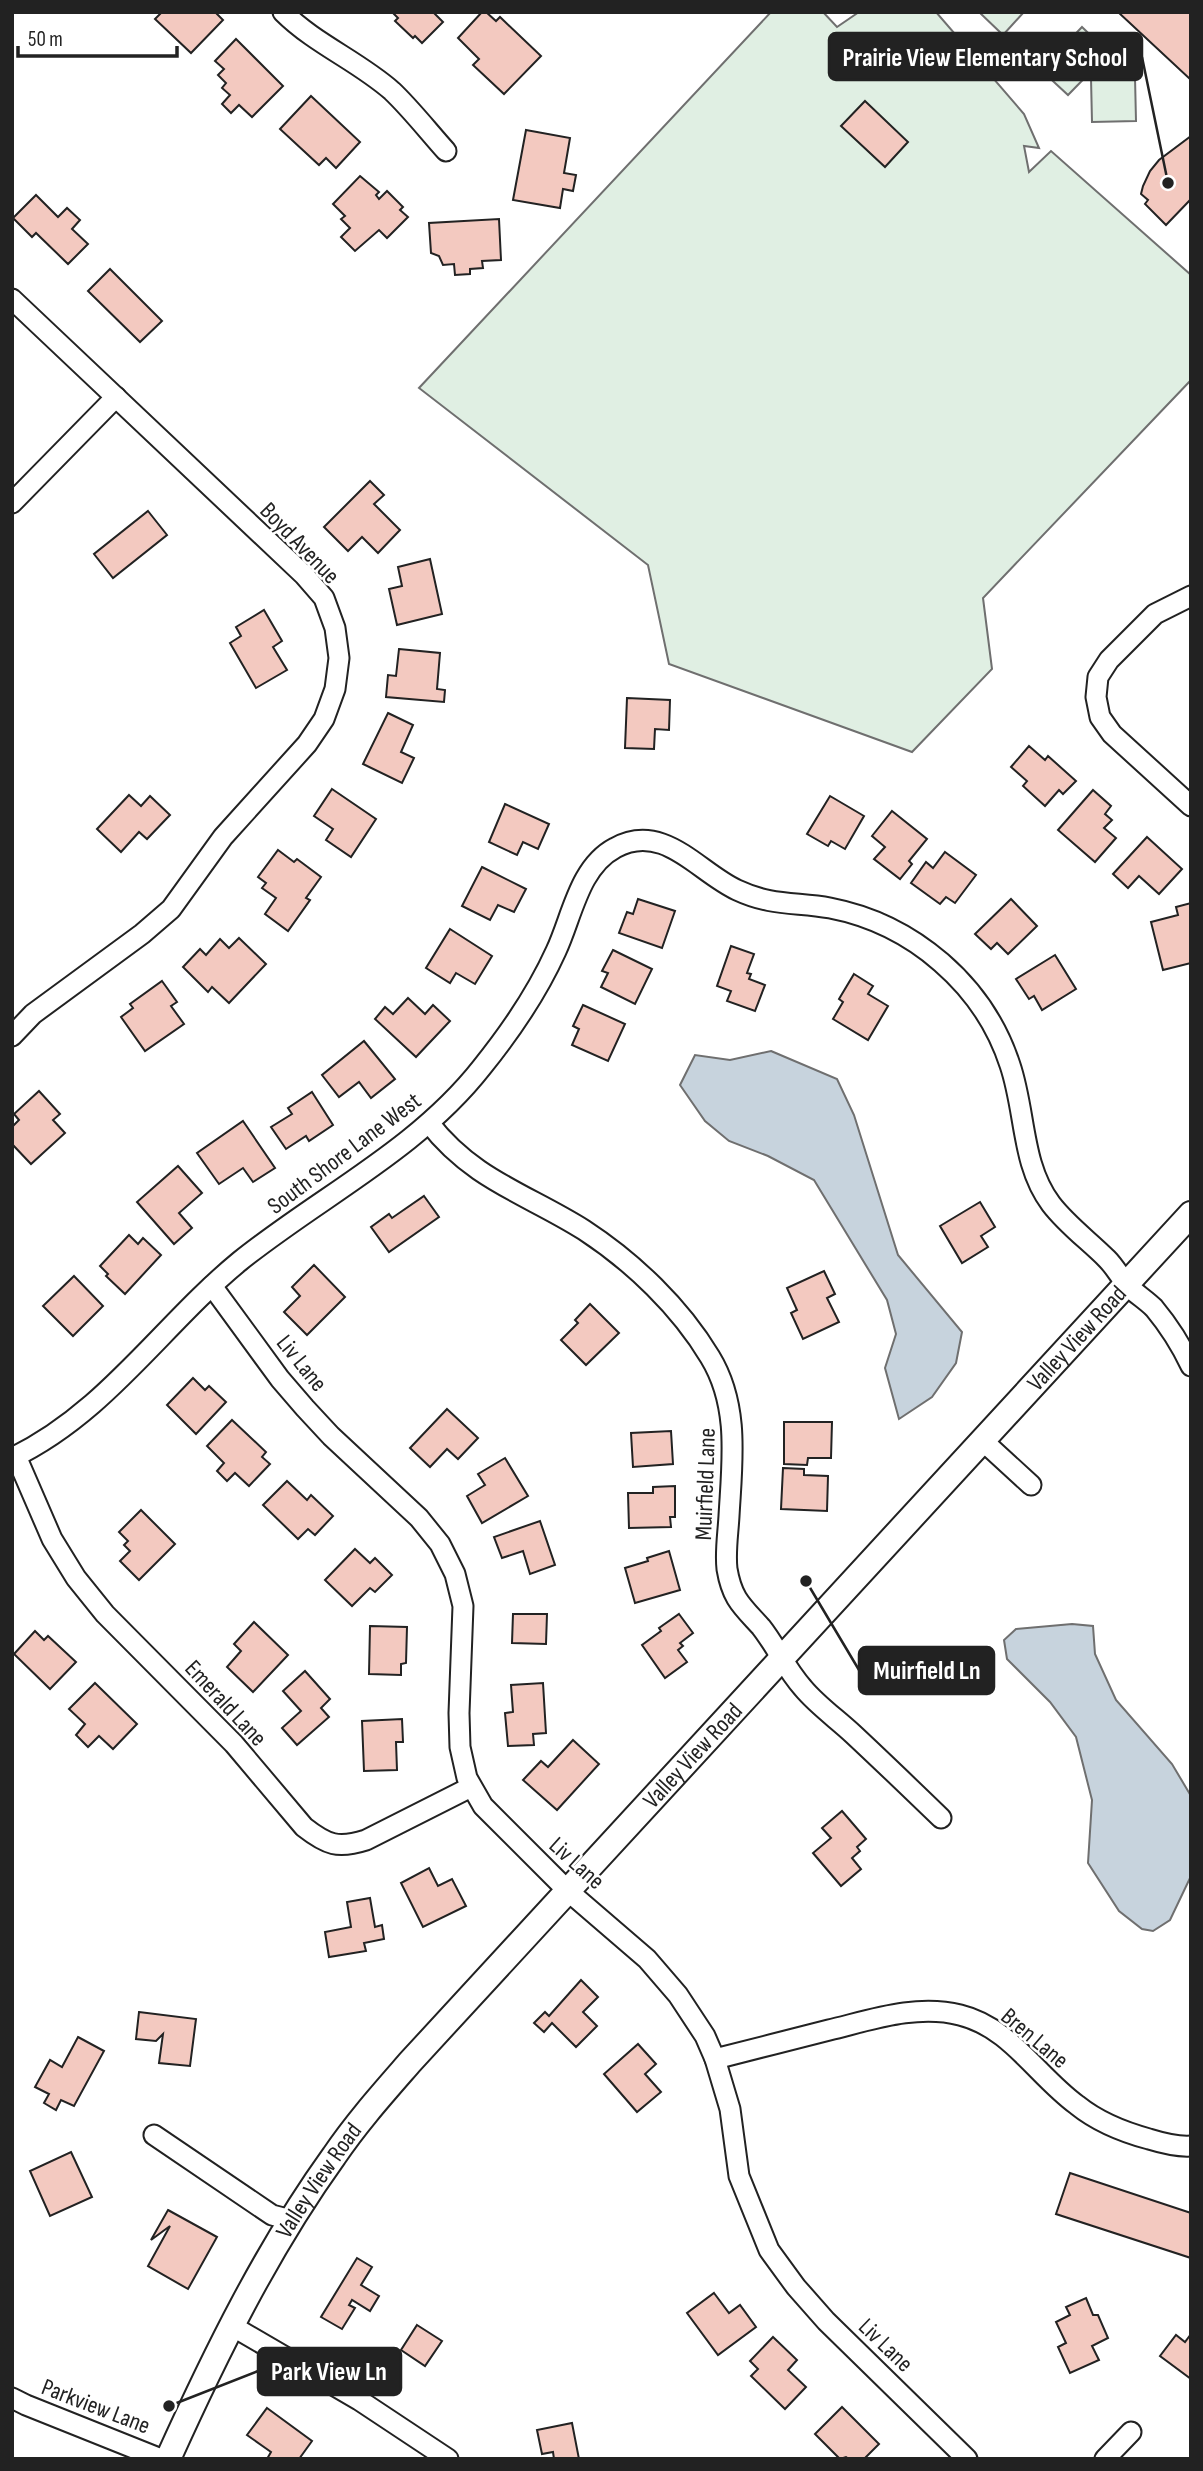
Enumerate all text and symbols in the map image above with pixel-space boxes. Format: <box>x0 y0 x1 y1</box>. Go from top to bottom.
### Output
scale bar <box>18 14 177 58</box>
text: 50 m <box>28 27 63 52</box>
callout: Prairie View Elementary School <box>829 33 1142 80</box>
text: Prairie View Elementary School <box>843 43 1127 74</box>
street label: Boyd Avenue <box>254 497 346 590</box>
street label: South Shore Lane West <box>262 1086 427 1221</box>
street label: Valley View Road <box>1021 1280 1133 1397</box>
street label: Liv Lane <box>270 1329 333 1398</box>
street label: Muirfield Lane <box>689 1427 722 1541</box>
callout: Muirfield Ln <box>859 1647 994 1694</box>
street label: Emerald Lane <box>179 1654 273 1752</box>
text: Muirfield Ln <box>873 1656 981 1687</box>
street label: Valley View Road <box>637 1697 749 1814</box>
street label: Liv Lane <box>543 1831 610 1896</box>
street label: Bren Lane <box>995 2002 1074 2075</box>
street label: Valley View Road <box>270 2117 368 2244</box>
street label: Liv Lane <box>852 2313 919 2378</box>
callout: Park View Ln <box>258 2348 401 2395</box>
text: Park View Ln <box>271 2357 387 2388</box>
street label: Parkview Lane <box>38 2373 154 2440</box>

